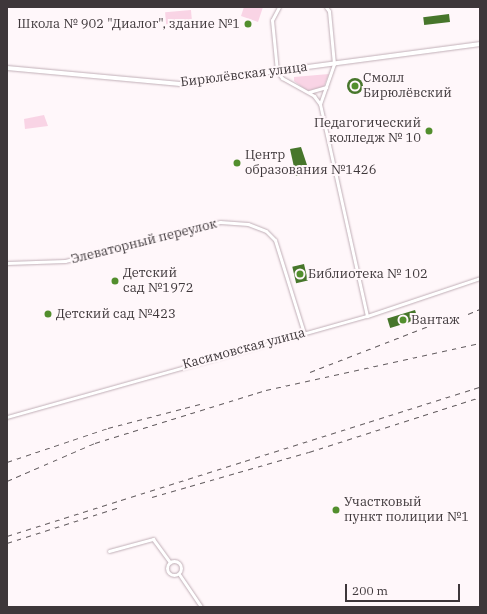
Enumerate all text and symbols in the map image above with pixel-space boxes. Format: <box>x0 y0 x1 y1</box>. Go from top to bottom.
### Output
place label: Школа № 902 "Диалог", здание №1 <box>17 16 240 32</box>
marker: Школа № 902 "Диалог", здание №1 <box>243 19 253 29</box>
street label: Бирюлёвская улица <box>180 59 308 91</box>
place label: Смолл Бирюлёвский <box>363 71 452 102</box>
marker: Смолл Бирюлёвский <box>350 81 360 91</box>
place label: Педагогический колледж № 10 <box>314 116 421 147</box>
marker: Педагогический колледж № 10 <box>424 126 434 136</box>
place label: Центр образования №1426 <box>245 148 376 179</box>
marker: Центр образования №1426 <box>232 158 242 168</box>
street label: Элеваторный переулок <box>69 216 219 268</box>
place label: Детский сад №1972 <box>123 266 194 297</box>
place label: Библиотека № 102 <box>308 266 428 282</box>
marker: Библиотека № 102 <box>295 269 305 279</box>
marker: Детский сад №1972 <box>110 276 120 286</box>
place label: Детский сад №423 <box>56 306 176 322</box>
marker: Детский сад №423 <box>43 309 53 319</box>
place label: Вантаж <box>411 312 460 328</box>
marker: Вантаж <box>398 315 408 325</box>
street label: Касимовская улица <box>181 325 307 373</box>
place label: Участковый пункт полиции №1 <box>344 495 469 526</box>
marker: Участковый пункт полиции №1 <box>331 505 341 515</box>
scale bar <box>347 576 462 602</box>
text: 200 m <box>352 583 388 598</box>

